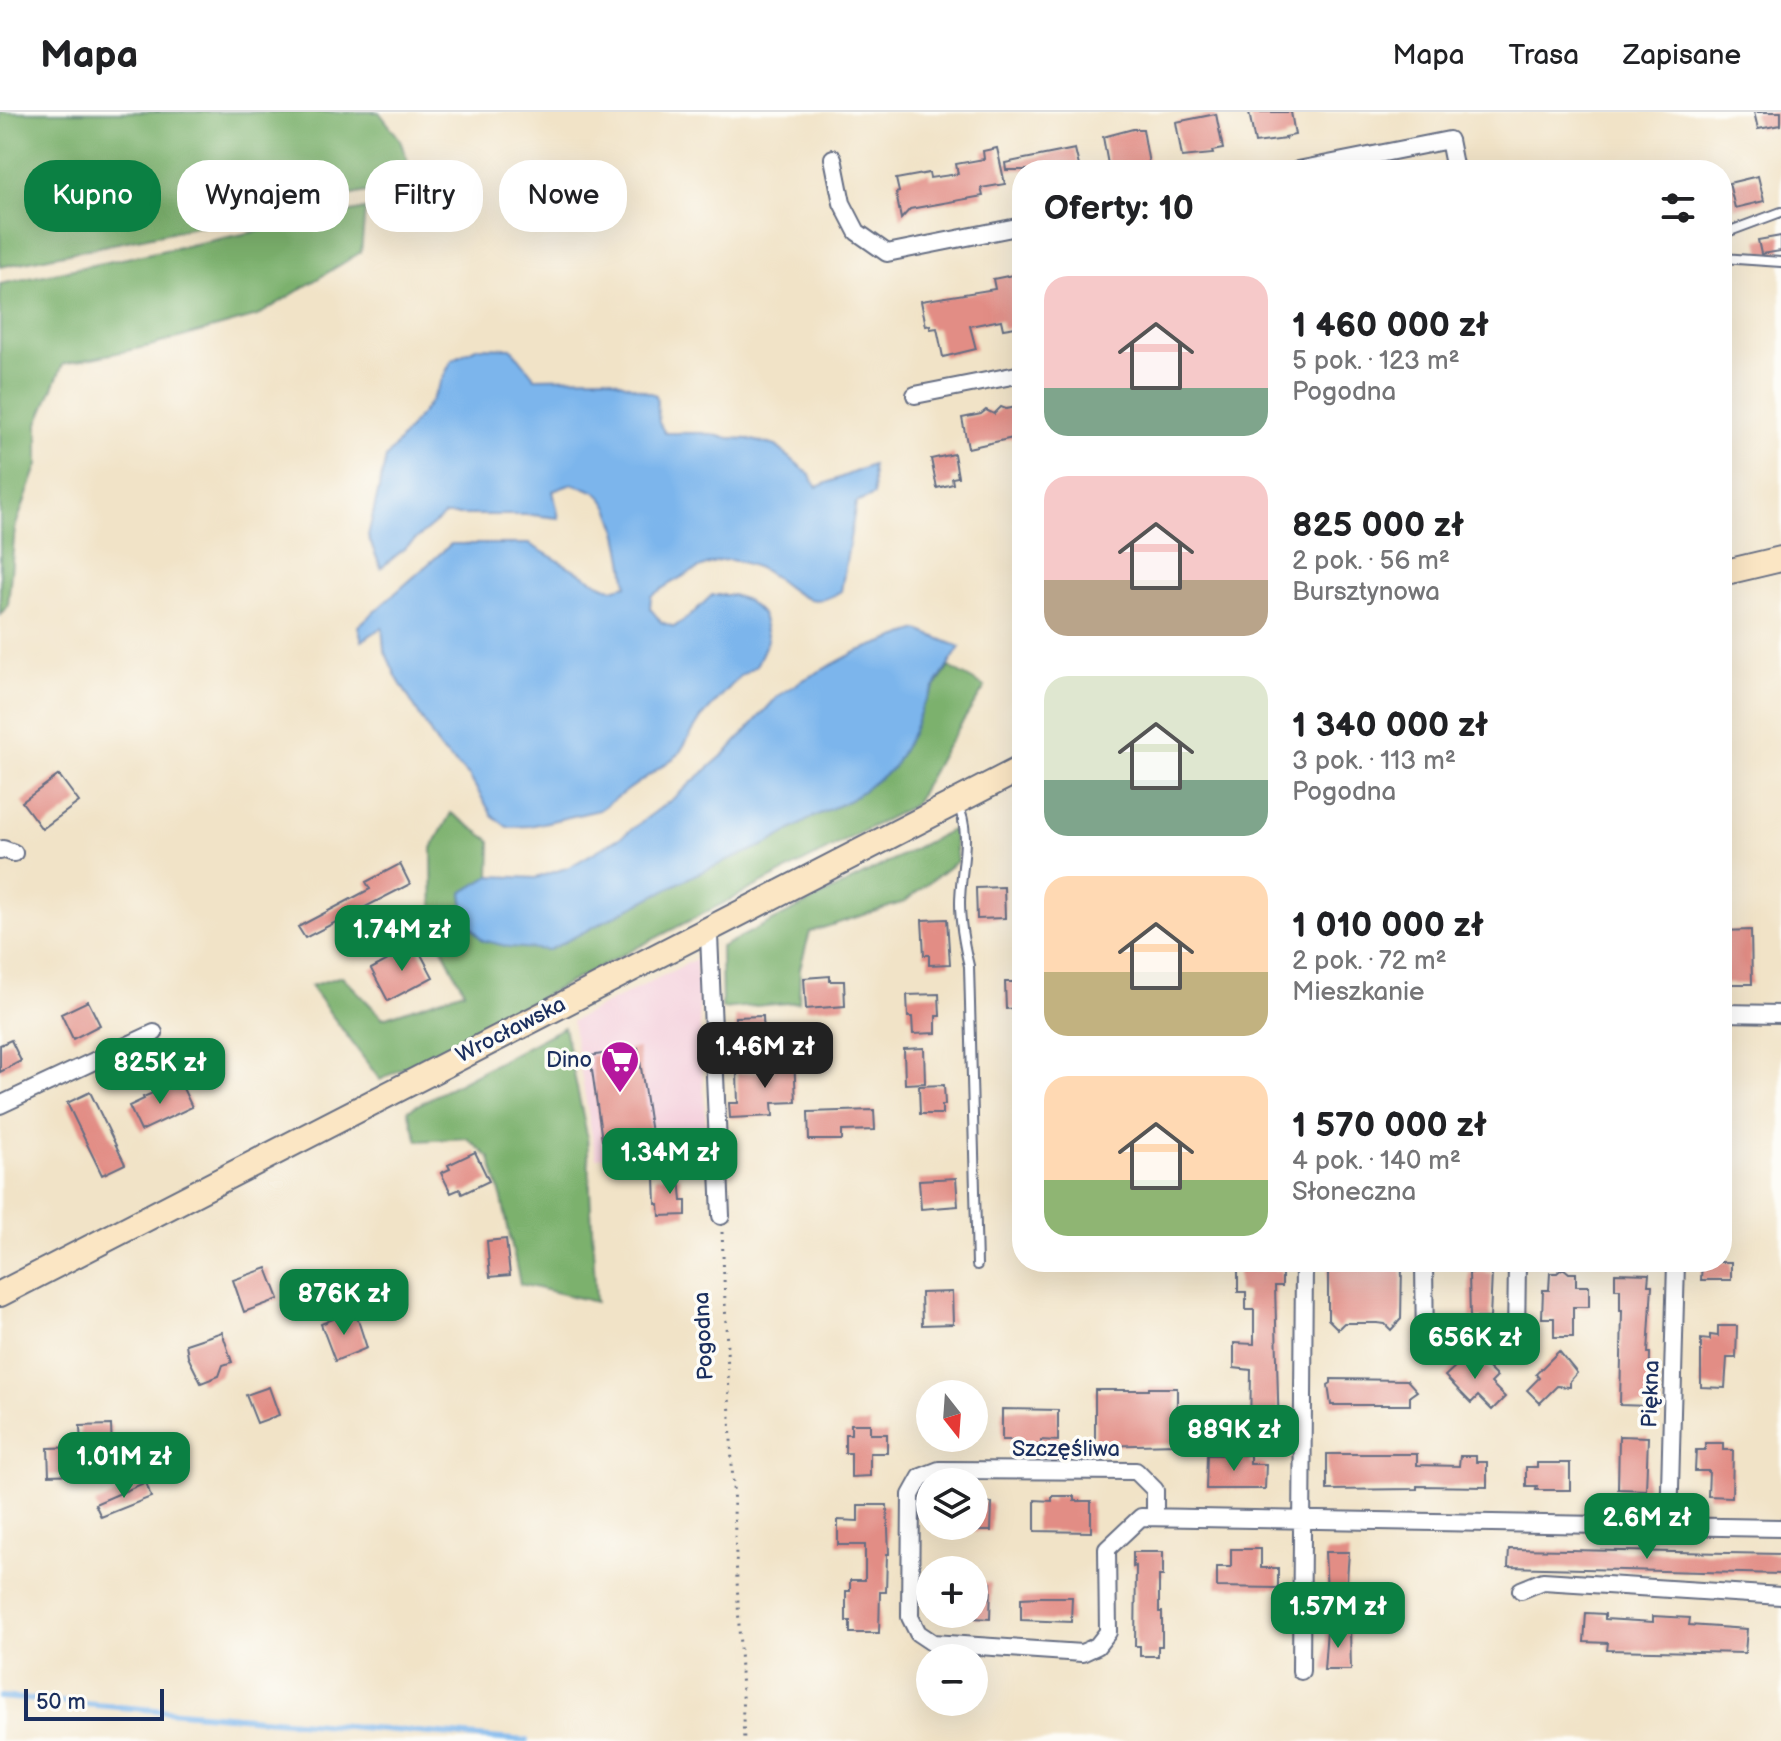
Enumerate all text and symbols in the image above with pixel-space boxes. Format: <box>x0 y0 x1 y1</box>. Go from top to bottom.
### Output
text: Mapa <box>40 33 138 78</box>
text: Mapa <box>1392 39 1465 72</box>
text: Trasa <box>1509 39 1579 72</box>
text: Zapisane <box>1623 39 1741 72</box>
chip: Kupno <box>24 160 161 232</box>
chip: Wynajem <box>177 160 349 232</box>
chip: Filtry <box>365 160 483 232</box>
chip: Nowe <box>499 160 627 232</box>
icon: filters <box>1656 186 1700 230</box>
text: Oferty: 10 <box>1044 188 1194 229</box>
text: 1 460 000 zł <box>1292 305 1489 346</box>
icon: home <box>1108 308 1204 404</box>
text: 5 pok. · 123 m² <box>1292 346 1460 377</box>
text: Pogodna <box>1292 377 1396 408</box>
text: 825 000 zł <box>1292 505 1464 546</box>
icon: home <box>1108 508 1204 604</box>
text: 2 pok. · 56 m² <box>1292 546 1450 577</box>
text: Bursztynowa <box>1292 577 1440 608</box>
text: 1 340 000 zł <box>1292 705 1488 746</box>
icon: home <box>1108 708 1204 804</box>
text: 3 pok. · 113 m² <box>1292 746 1456 777</box>
text: Pogodna <box>1292 777 1396 808</box>
pin: 1.74M zł <box>319 905 485 973</box>
text: 1 010 000 zł <box>1292 905 1484 946</box>
icon: home <box>1108 908 1204 1004</box>
text: 1.74M zł <box>353 915 451 946</box>
text: 2 pok. · 72 m² <box>1292 946 1447 977</box>
text: Mieszkanie <box>1292 977 1424 1008</box>
street label: Wrocławska <box>452 991 570 1069</box>
pin: 1.46M zł <box>682 1022 848 1090</box>
text: 1.46M zł <box>715 1032 815 1063</box>
pin: 825K zł <box>86 1038 234 1106</box>
supermarket icon: Dino <box>599 1039 641 1094</box>
place label: Dino <box>546 1047 592 1074</box>
text: 825K zł <box>113 1048 207 1079</box>
text: 1 570 000 zł <box>1292 1105 1487 1146</box>
icon: home <box>1108 1108 1204 1204</box>
pin: 1.34M zł <box>587 1128 753 1196</box>
text: 1.34M zł <box>620 1138 720 1169</box>
text: 4 pok. · 140 m² <box>1292 1146 1461 1177</box>
text: Słoneczna <box>1292 1177 1416 1208</box>
pin: 876K zł <box>270 1269 418 1337</box>
text: 876K zł <box>297 1279 391 1310</box>
street label: Pogodna <box>688 1291 720 1381</box>
pin: 656K zł <box>1401 1313 1549 1381</box>
text: 656K zł <box>1428 1323 1522 1354</box>
street label: Piękna <box>1636 1360 1666 1428</box>
north arrow <box>916 1380 988 1452</box>
map controls <box>916 1380 988 1716</box>
pin: 889K zł <box>1160 1405 1308 1473</box>
text: 889K zł <box>1187 1415 1281 1446</box>
pin: 1.01M zł <box>41 1432 207 1500</box>
street label: Szczęśliwa <box>1012 1436 1120 1463</box>
text: 1.01M zł <box>76 1442 172 1473</box>
button: layers <box>916 1468 988 1540</box>
pin: 2.6M zł <box>1573 1493 1721 1561</box>
text: 2.6M zł <box>1602 1503 1692 1534</box>
button: + <box>916 1556 988 1628</box>
pin: 1.57M zł <box>1255 1582 1421 1650</box>
text: 1.57M zł <box>1289 1592 1387 1623</box>
button: − <box>916 1644 988 1716</box>
scale bar <box>24 1685 164 1721</box>
text: 50 m <box>36 1689 86 1716</box>

